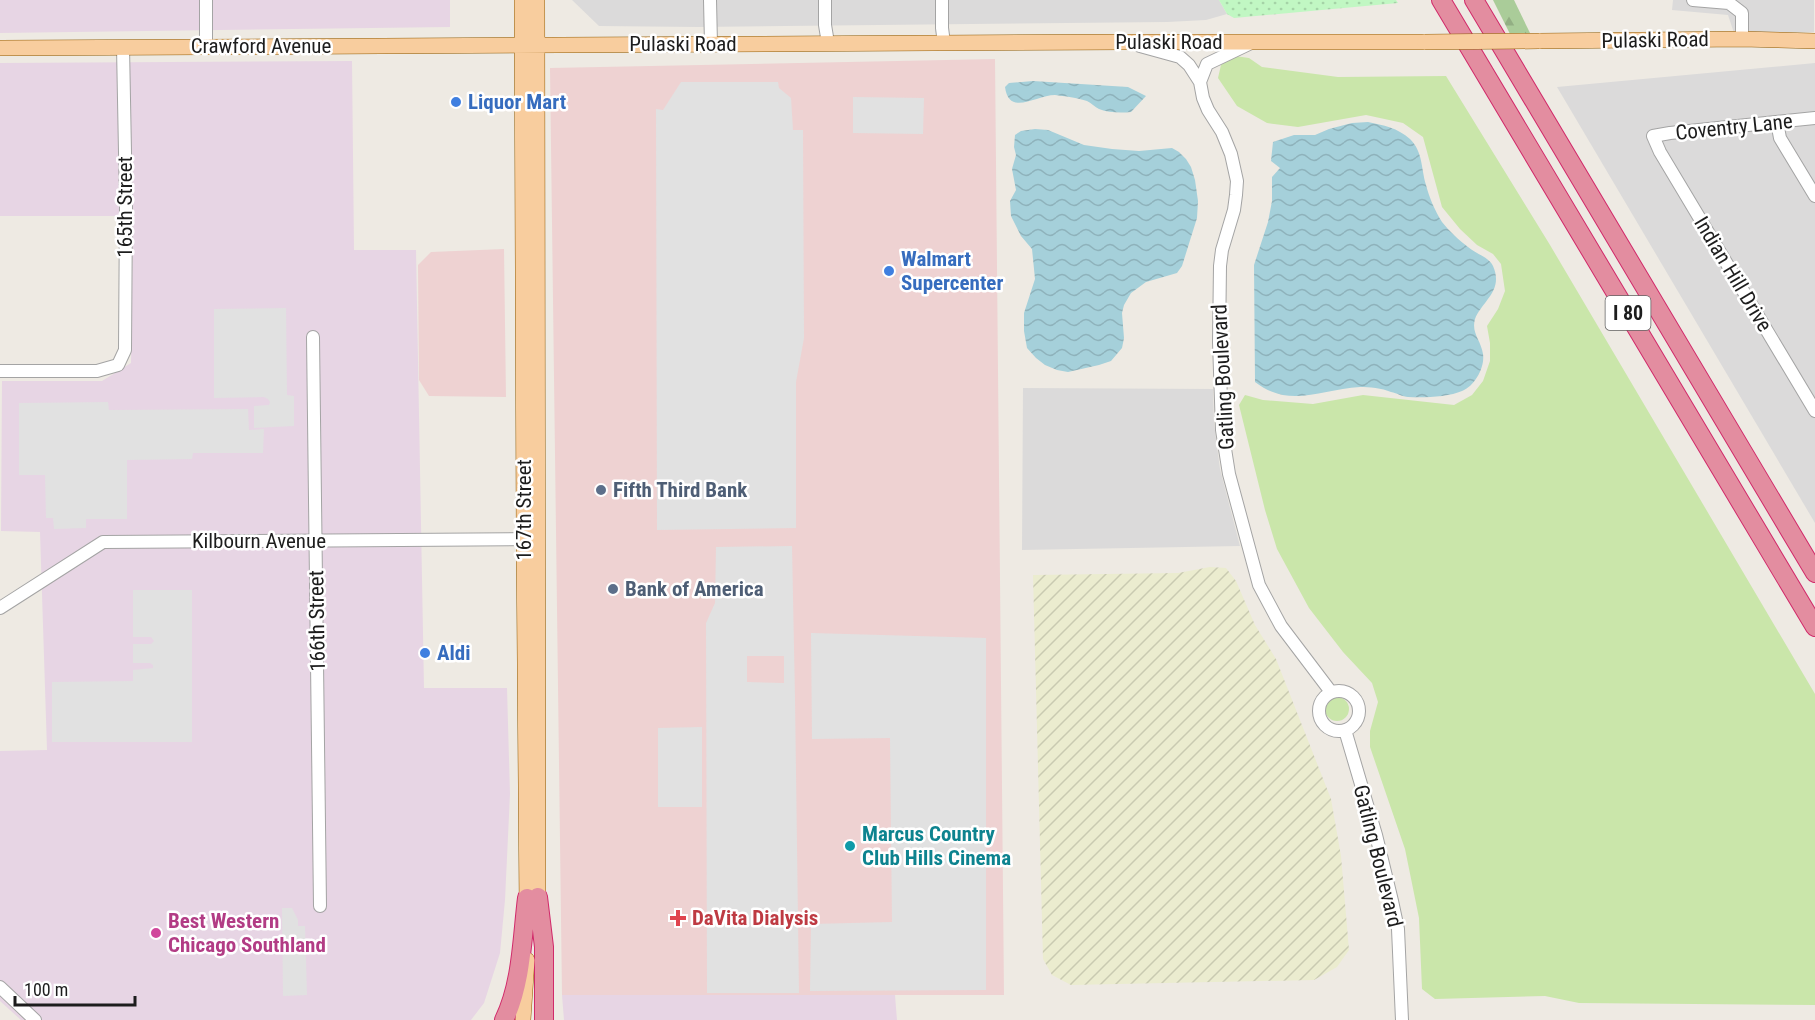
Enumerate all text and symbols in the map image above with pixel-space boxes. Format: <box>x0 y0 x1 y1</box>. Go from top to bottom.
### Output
street label: Pulaski Road <box>1601 27 1709 53</box>
street label: Pulaski Road <box>1115 30 1223 54</box>
street label: Pulaski Road <box>629 32 737 56</box>
street label: Crawford Avenue <box>191 34 331 58</box>
place label: Liquor Mart <box>468 90 566 114</box>
marker: Liquor Mart <box>449 95 463 109</box>
street label: Coventry Lane <box>1674 109 1794 145</box>
street label: 165th Street <box>113 156 137 258</box>
street label: Indian Hill Drive <box>1689 212 1777 336</box>
place label: Walmart Supercenter <box>901 247 1003 295</box>
marker: Walmart Supercenter <box>882 264 896 278</box>
road number: I 80 <box>1606 296 1650 330</box>
street label: Gatling Boulevard <box>1207 304 1239 450</box>
street label: 167th Street <box>512 459 536 561</box>
place label: Fifth Third Bank <box>613 478 748 502</box>
marker: Fifth Third Bank <box>594 483 608 497</box>
street label: Kilbourn Avenue <box>192 529 326 553</box>
street label: 166th Street <box>304 570 330 672</box>
place label: Bank of America <box>625 577 764 601</box>
marker: Bank of America <box>606 582 620 596</box>
place label: Aldi <box>437 641 471 665</box>
marker: Aldi <box>418 646 432 660</box>
street label: Gatling Boulevard <box>1349 782 1407 930</box>
place label: Marcus Country Club Hills Cinema <box>862 822 1011 870</box>
marker: Marcus Country Club Hills Cinema <box>843 839 857 853</box>
place label: DaVita Dialysis <box>692 906 818 930</box>
place label: Best Western Chicago Southland <box>168 909 326 957</box>
marker: DaVita Dialysis <box>669 909 687 927</box>
marker: Best Western Chicago Southland <box>149 926 163 940</box>
scale bar <box>15 969 135 1007</box>
text: 100 m <box>24 979 68 1000</box>

